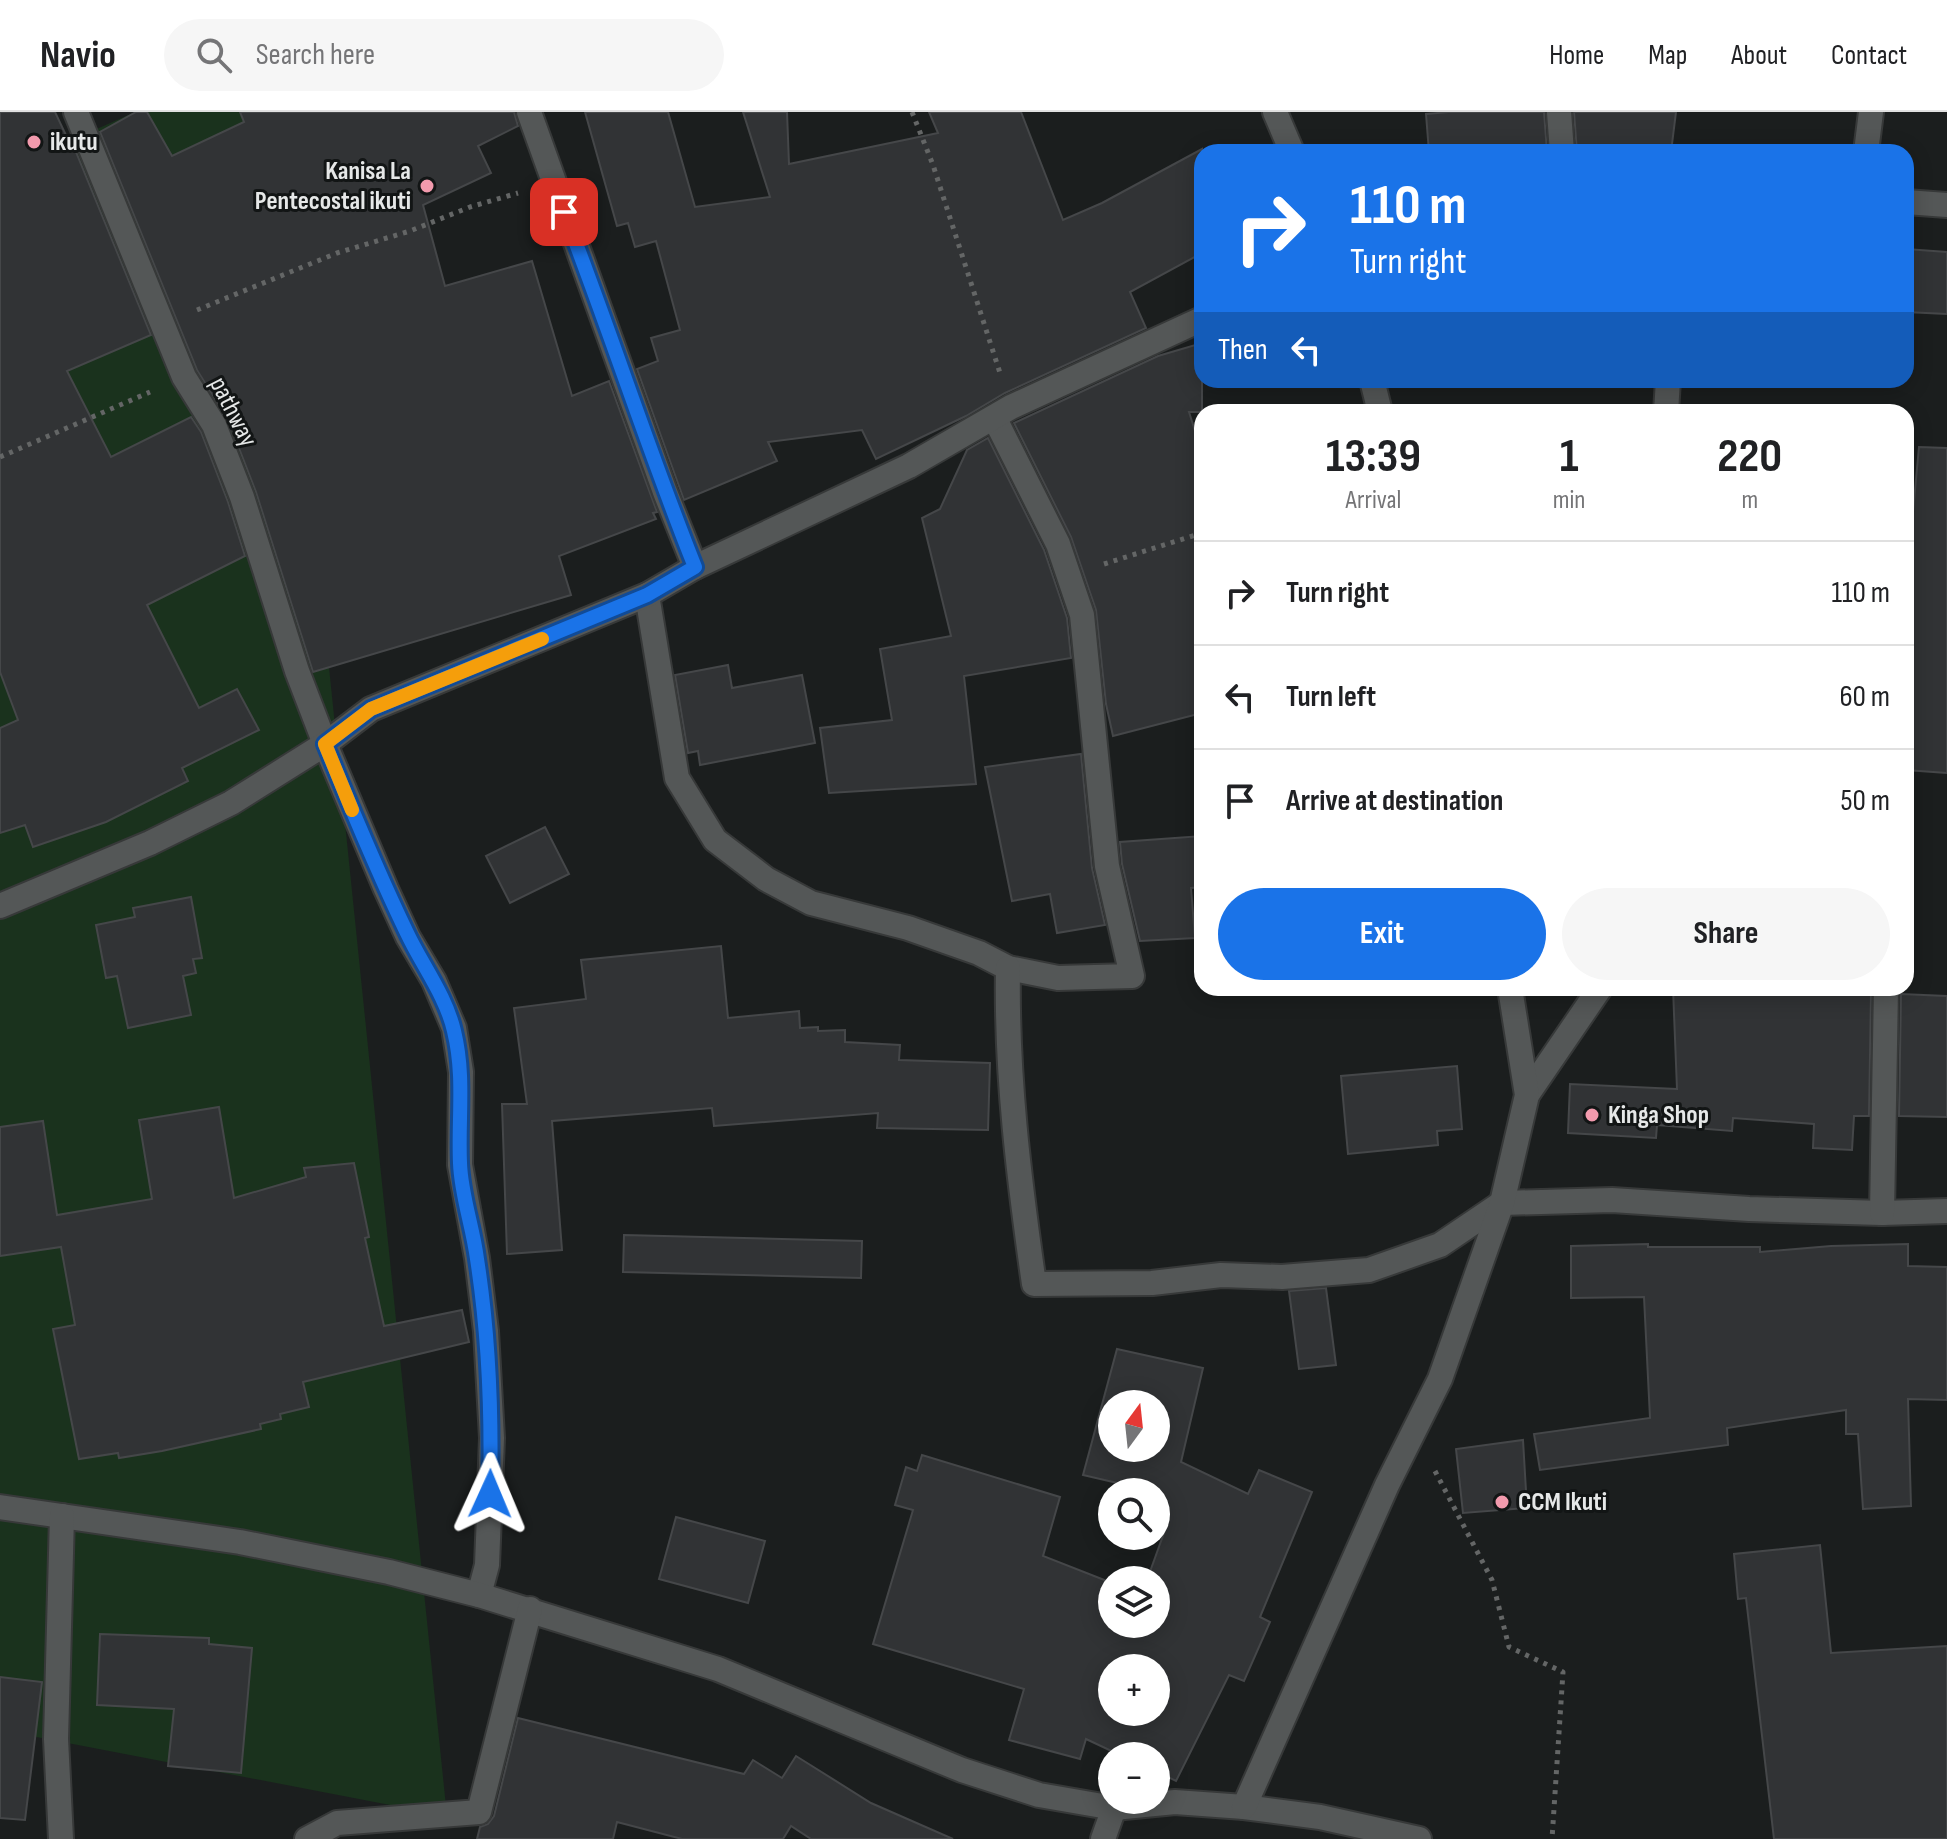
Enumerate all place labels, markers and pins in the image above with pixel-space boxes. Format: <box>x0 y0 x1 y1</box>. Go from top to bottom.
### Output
place label: ikutu <box>50 127 98 158</box>
marker: ikutu <box>25 133 43 151</box>
place label: Kanisa La Pentecostal ikuti <box>255 156 411 217</box>
marker: Kanisa La Pentecostal ikuti <box>418 177 436 195</box>
pin <box>530 178 598 246</box>
place label: Kinga Shop <box>1608 1100 1709 1131</box>
marker: Kinga Shop <box>1583 1106 1601 1124</box>
place label: CCM Ikuti <box>1518 1487 1607 1518</box>
marker: CCM Ikuti <box>1493 1493 1511 1511</box>

